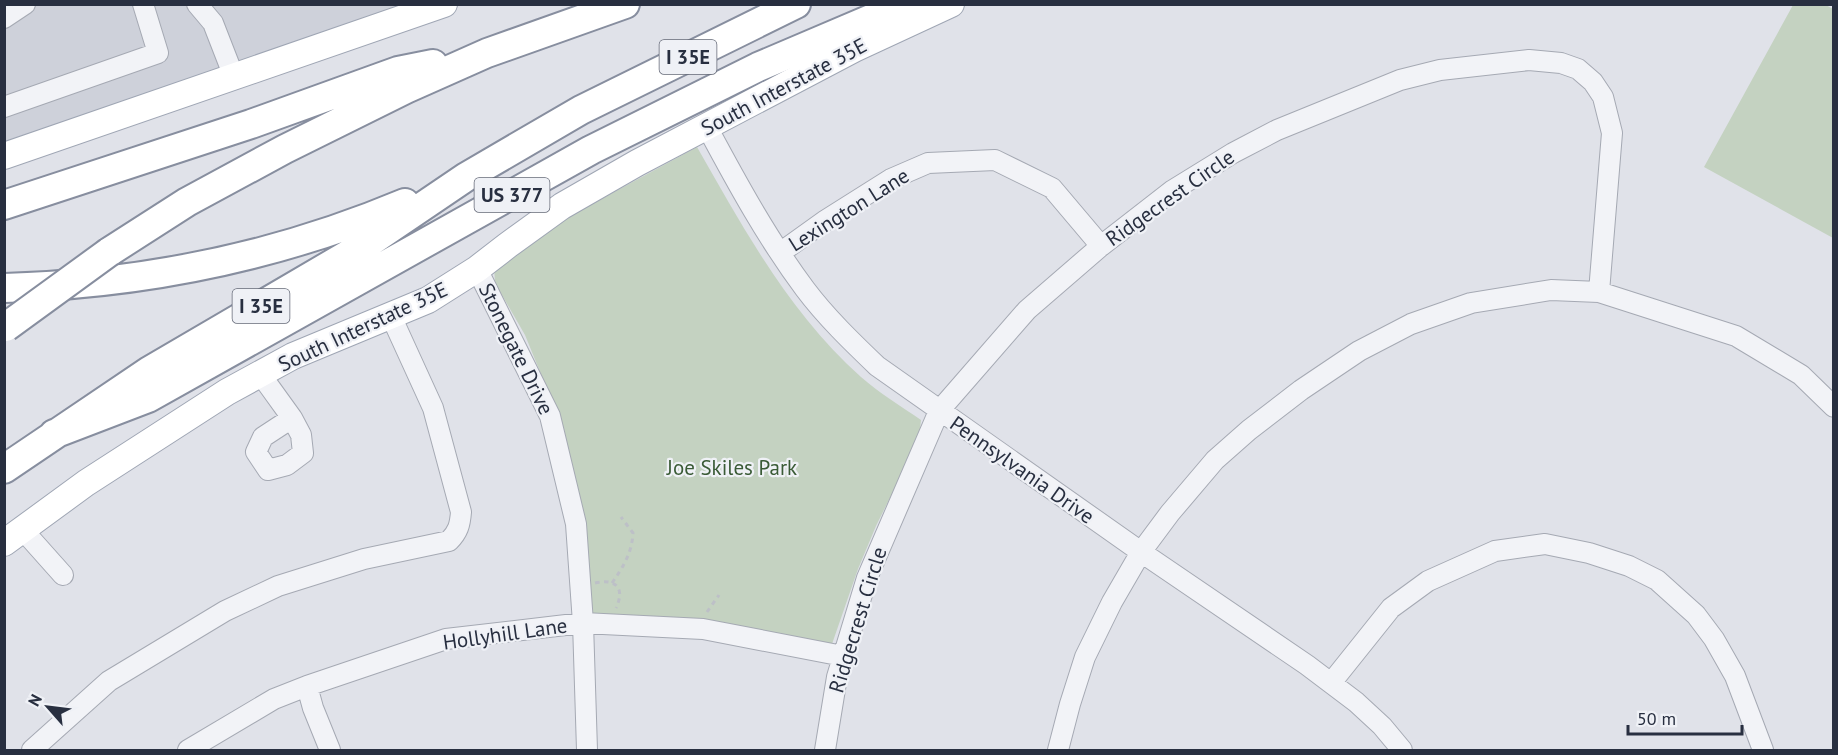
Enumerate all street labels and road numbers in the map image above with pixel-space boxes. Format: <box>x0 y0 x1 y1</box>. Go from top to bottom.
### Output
street label: South Interstate 35E <box>696 31 871 142</box>
road number: I 35E <box>660 40 716 74</box>
street label: Ridgecrest Circle <box>1100 143 1239 252</box>
street label: Lexington Lane <box>783 162 914 257</box>
road number: US 377 <box>474 178 550 212</box>
street label: South Interstate 35E <box>274 275 452 378</box>
street label: Stonegate Drive <box>473 279 560 419</box>
road number: I 35E <box>232 289 290 323</box>
street label: Pennsylvania Drive <box>945 410 1100 529</box>
street label: Ridgecrest Circle <box>823 544 893 696</box>
street label: Hollyhill Lane <box>441 611 569 656</box>

